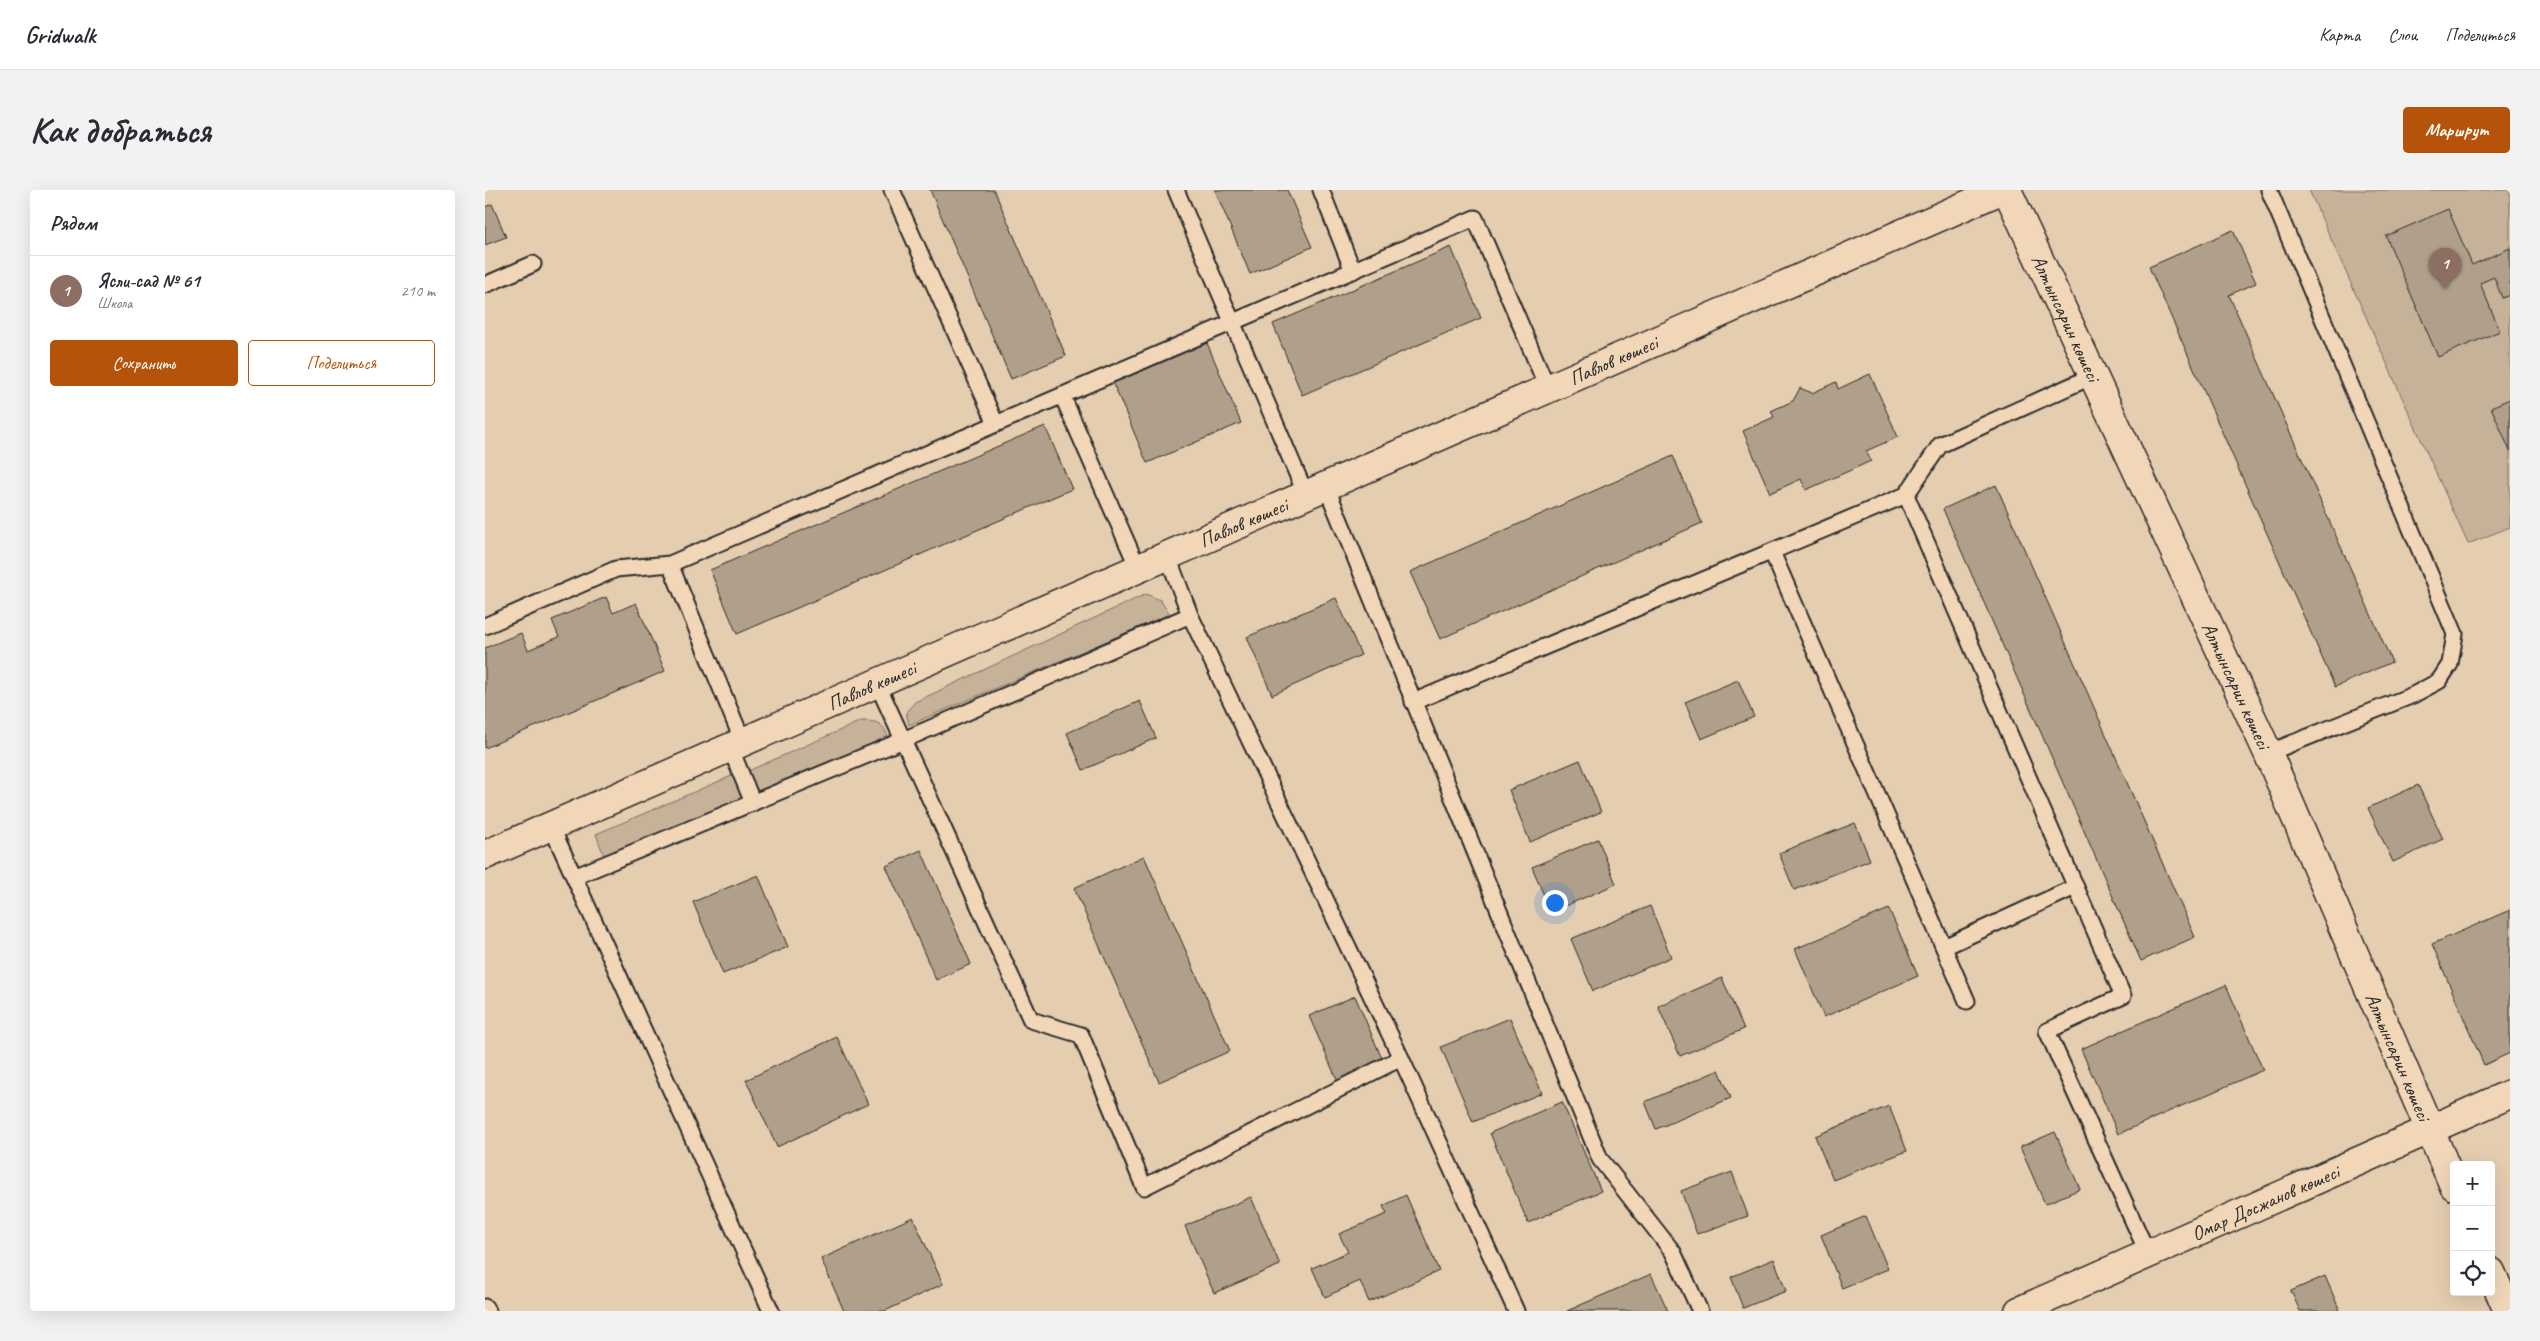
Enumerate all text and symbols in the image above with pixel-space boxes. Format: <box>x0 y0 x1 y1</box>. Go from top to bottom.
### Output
text: Gridwalk <box>25 20 95 50</box>
text: Карта <box>2319 24 2360 46</box>
text: Слои <box>2388 24 2417 46</box>
text: Поделиться <box>2445 24 2515 46</box>
button: Маршрут <box>2403 107 2510 153</box>
text: Как добраться <box>30 108 211 153</box>
text: Рядом <box>50 210 97 236</box>
pin: 1 <box>2429 248 2461 289</box>
street label: Алтынсарин көшесі <box>2026 251 2107 388</box>
text: Ясли-сад № 61 <box>97 269 200 293</box>
text: 1 <box>62 281 70 301</box>
text: 210 m <box>401 281 435 301</box>
text: Школа <box>97 293 132 313</box>
street label: Павлов көшесі <box>1565 329 1664 391</box>
button: Сохранить <box>50 340 238 386</box>
button: Поделиться <box>248 340 435 386</box>
street label: Павлов көшесі <box>1195 492 1294 553</box>
street label: Алтынсарин көшесі <box>2196 618 2277 755</box>
street label: Павлов көшесі <box>824 655 922 716</box>
your location <box>1542 890 1568 916</box>
street label: Алтынсарин көшесі <box>2359 989 2437 1127</box>
street label: Омар Досжанов көшесі <box>2187 1158 2345 1246</box>
map controls <box>2450 1161 2495 1296</box>
button: + <box>2450 1161 2495 1206</box>
button: − <box>2450 1206 2495 1251</box>
button: locate <box>2450 1251 2495 1296</box>

